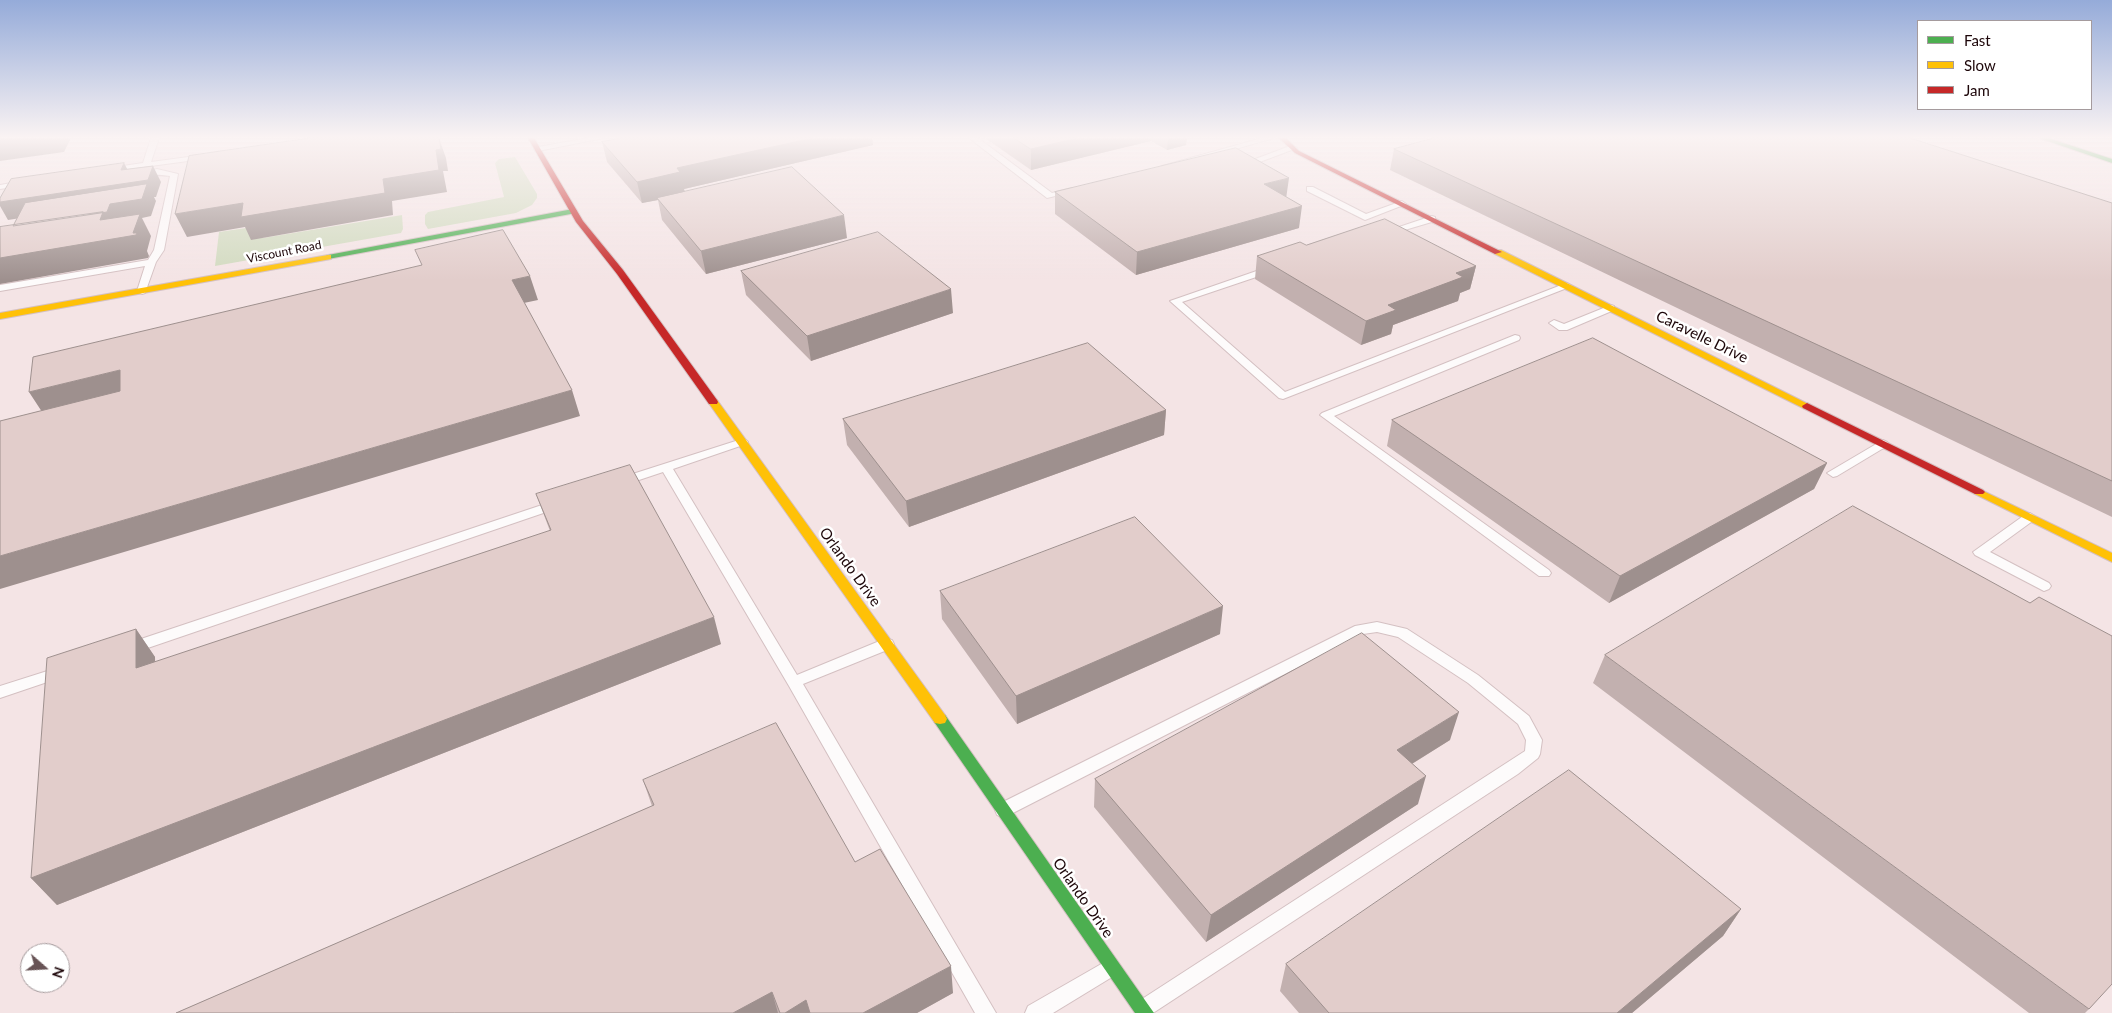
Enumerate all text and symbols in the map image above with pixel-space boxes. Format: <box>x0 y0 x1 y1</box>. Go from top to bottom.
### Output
legend <box>1917 20 2092 110</box>
text: Fast <box>1964 31 1991 49</box>
text: Slow <box>1964 56 1996 74</box>
text: Jam <box>1964 81 1990 99</box>
street label: Viscount Road <box>245 238 323 266</box>
street label: Caravelle Drive <box>1653 307 1751 367</box>
street label: Orlando Drive <box>815 524 885 610</box>
street label: Orlando Drive <box>1049 855 1117 941</box>
north arrow <box>20 943 70 993</box>
text: N <box>49 965 69 981</box>

